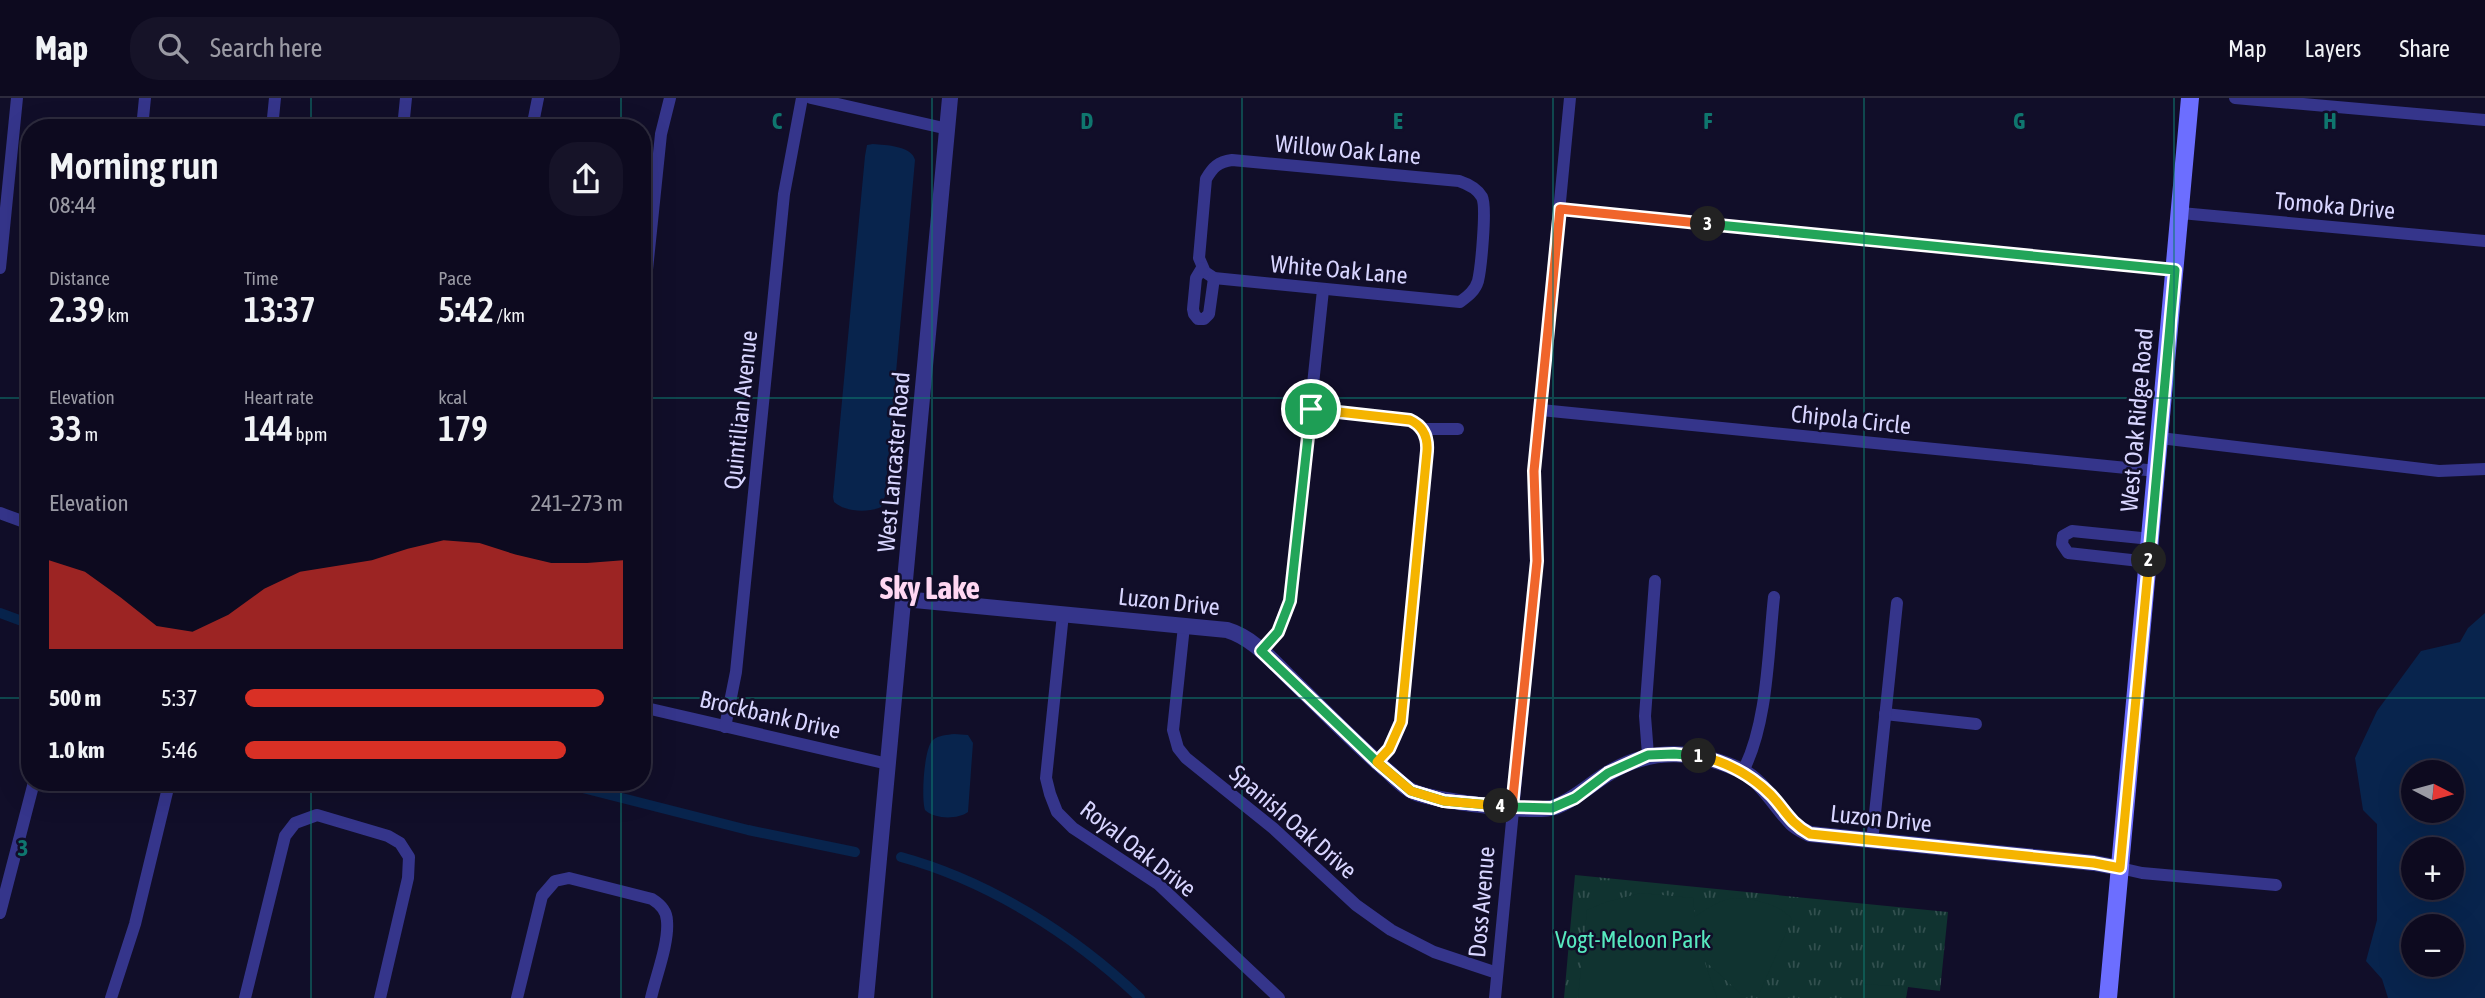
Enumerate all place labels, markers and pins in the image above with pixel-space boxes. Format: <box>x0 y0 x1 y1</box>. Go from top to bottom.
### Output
pin: 3 <box>1690 206 1726 242</box>
pin <box>1281 379 1341 439</box>
pin: 2 <box>2132 542 2166 578</box>
pin: 1 <box>1682 738 1716 774</box>
pin: 4 <box>1484 788 1518 824</box>

